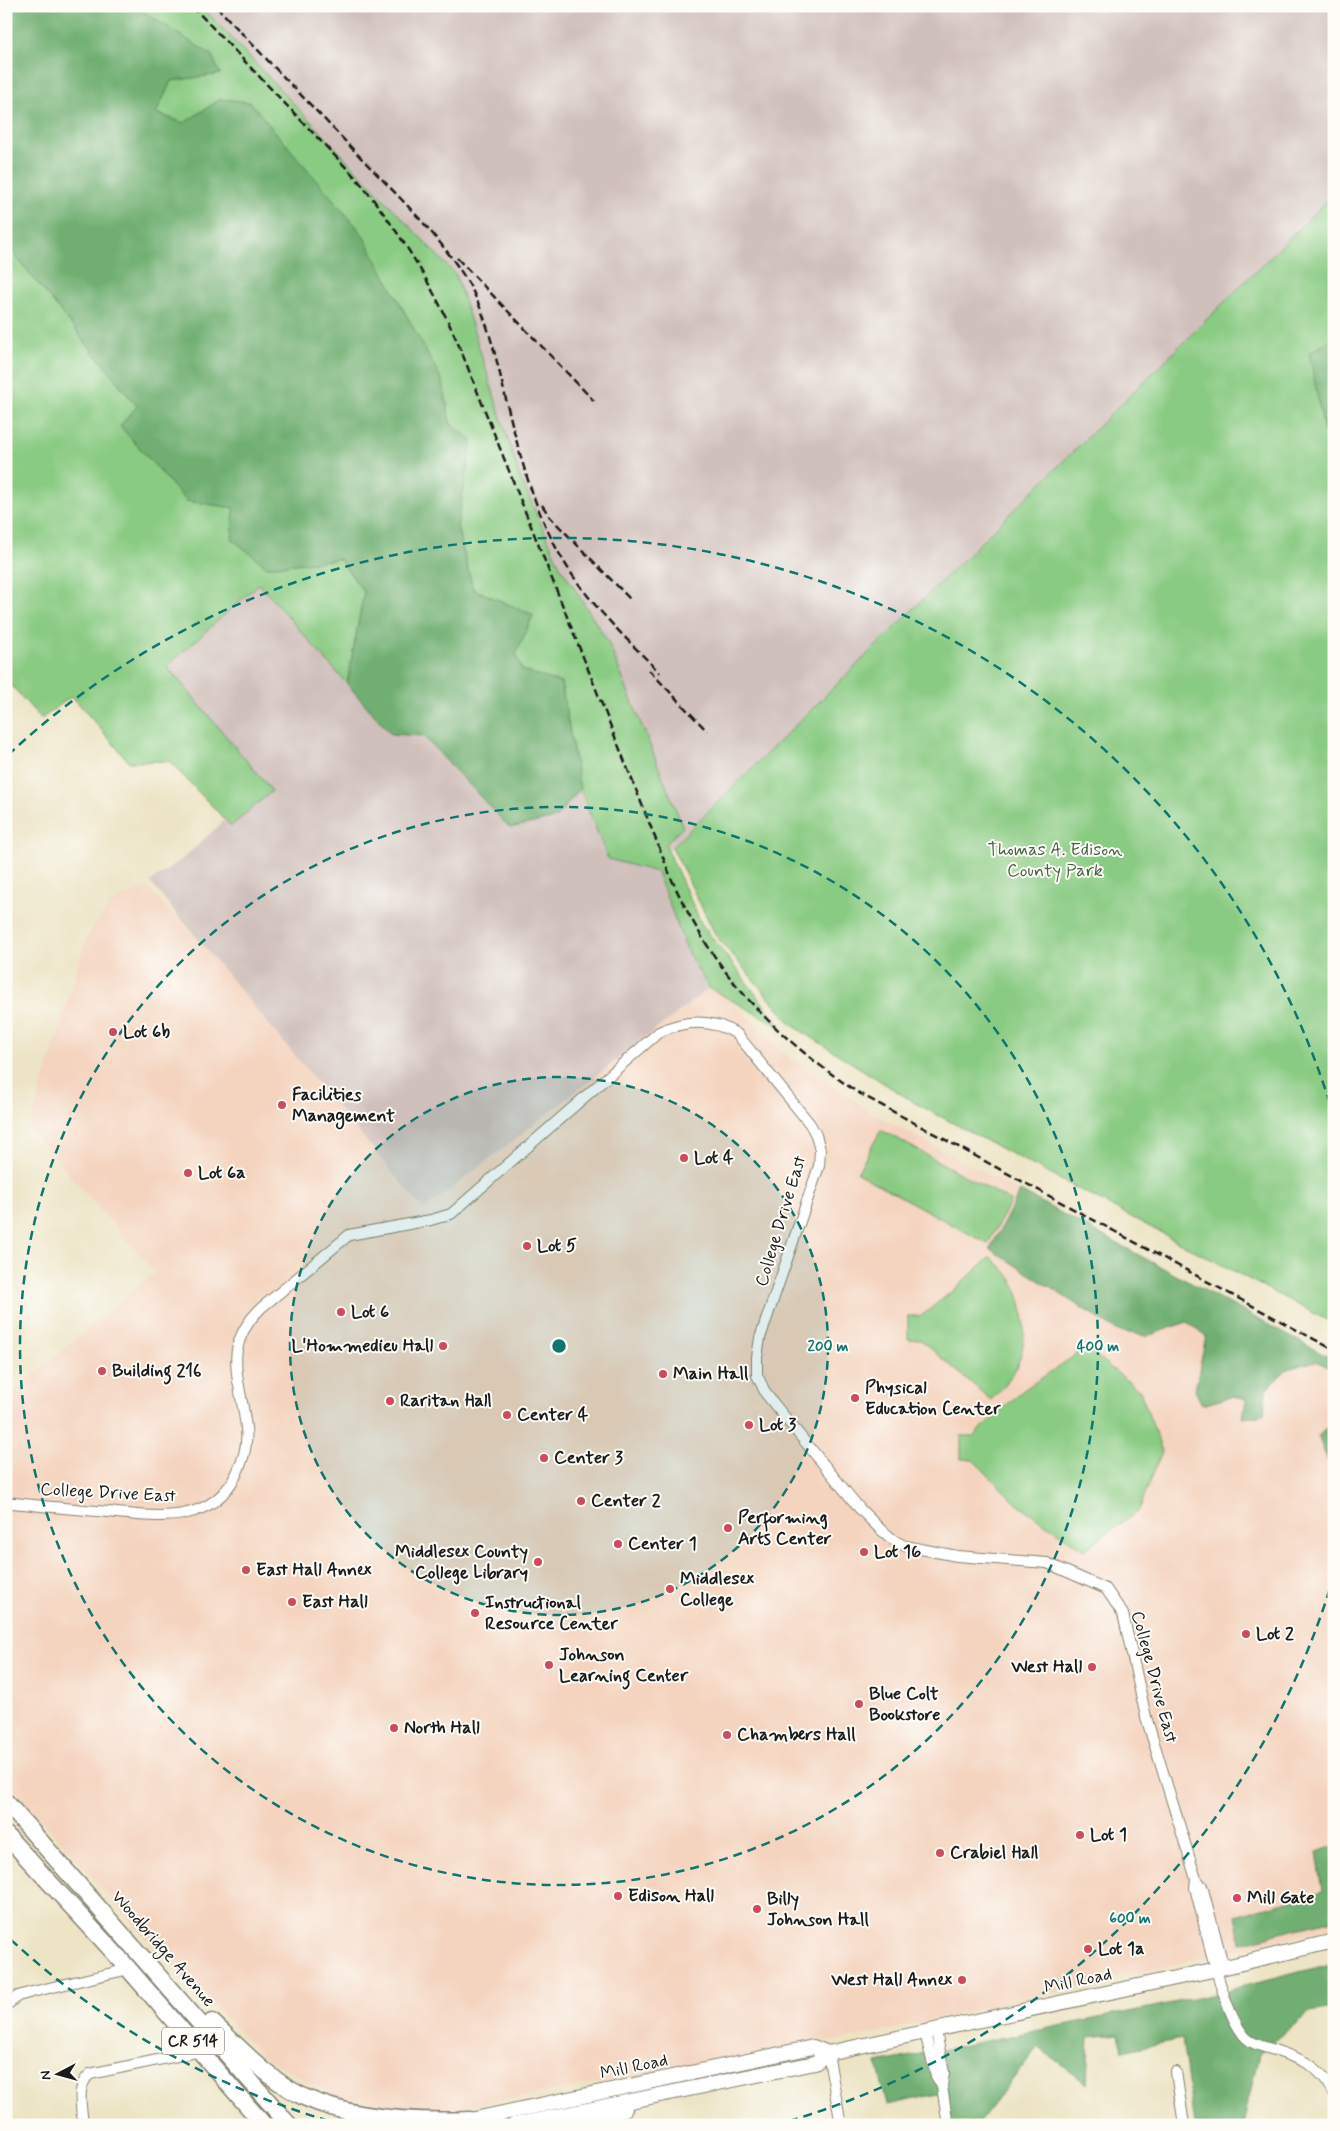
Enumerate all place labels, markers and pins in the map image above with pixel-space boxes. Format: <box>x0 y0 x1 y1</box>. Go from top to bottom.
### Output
place label: Lot 6b <box>123 1020 170 1044</box>
marker: Lot 6b <box>107 1026 119 1038</box>
place label: Facilities Management <box>292 1083 395 1130</box>
marker: Facilities Management <box>276 1099 288 1111</box>
place label: Lot 4 <box>694 1146 734 1170</box>
marker: Lot 4 <box>678 1152 690 1164</box>
place label: Lot 6a <box>198 1161 246 1185</box>
marker: Lot 6a <box>182 1167 194 1179</box>
place label: Lot 5 <box>537 1234 577 1258</box>
marker: Lot 5 <box>521 1240 533 1252</box>
place label: Lot 6 <box>351 1300 389 1324</box>
marker: Lot 6 <box>335 1306 347 1318</box>
place label: L'Hommedieu Hall <box>291 1334 433 1358</box>
centre of rings <box>550 1337 568 1355</box>
marker: L'Hommedieu Hall <box>437 1340 449 1352</box>
place label: Building 216 <box>112 1359 202 1385</box>
place label: Main Hall <box>673 1362 749 1386</box>
marker: Building 216 <box>96 1365 108 1377</box>
marker: Main Hall <box>657 1368 669 1380</box>
place label: Physical Education Center <box>865 1376 1001 1421</box>
place label: Raritan Hall <box>400 1389 492 1413</box>
marker: Physical Education Center <box>849 1392 861 1404</box>
marker: Raritan Hall <box>384 1395 396 1407</box>
place label: Center 4 <box>517 1403 589 1427</box>
marker: Center 4 <box>501 1409 513 1421</box>
place label: Lot 3 <box>759 1413 797 1437</box>
marker: Lot 3 <box>743 1419 755 1431</box>
place label: Center 3 <box>554 1446 624 1470</box>
marker: Center 3 <box>538 1452 550 1464</box>
place label: Center 2 <box>591 1489 661 1513</box>
marker: Center 2 <box>575 1495 587 1507</box>
place label: Performing Arts Center <box>738 1506 832 1551</box>
marker: Performing Arts Center <box>722 1522 734 1534</box>
place label: Center 1 <box>628 1532 697 1556</box>
marker: Center 1 <box>612 1538 624 1550</box>
place label: Middlesex County College Library <box>395 1540 528 1585</box>
place label: Lot 16 <box>874 1540 921 1564</box>
marker: Lot 16 <box>858 1546 870 1558</box>
marker: Middlesex County College Library <box>532 1556 544 1568</box>
place label: East Hall Annex <box>256 1558 372 1582</box>
marker: East Hall Annex <box>240 1564 252 1576</box>
place label: Middlesex College <box>680 1567 754 1612</box>
marker: Middlesex College <box>664 1583 676 1595</box>
place label: East Hall <box>302 1590 368 1614</box>
place label: Instructional Resource Center <box>485 1591 618 1636</box>
marker: East Hall <box>286 1596 298 1608</box>
marker: Instructional Resource Center <box>469 1607 481 1619</box>
place label: Lot 2 <box>1256 1622 1294 1646</box>
marker: Lot 2 <box>1240 1628 1252 1640</box>
place label: Johnson Learning Center <box>559 1643 689 1690</box>
place label: West Hall <box>1010 1655 1082 1679</box>
marker: Johnson Learning Center <box>543 1659 555 1671</box>
marker: West Hall <box>1086 1661 1098 1673</box>
place label: Blue Colt Bookstore <box>869 1682 940 1727</box>
marker: Blue Colt Bookstore <box>853 1698 865 1710</box>
place label: North Hall <box>404 1716 480 1740</box>
marker: North Hall <box>388 1722 400 1734</box>
place label: Chambers Hall <box>737 1723 856 1747</box>
marker: Chambers Hall <box>721 1729 733 1741</box>
place label: Lot 1 <box>1090 1823 1127 1847</box>
marker: Lot 1 <box>1074 1829 1086 1841</box>
place label: Crabiel Hall <box>950 1841 1038 1865</box>
marker: Crabiel Hall <box>934 1847 946 1859</box>
place label: Edison Hall <box>628 1884 714 1908</box>
place label: Mill Gate <box>1247 1886 1314 1910</box>
place label: Billy Johnson Hall <box>767 1887 869 1932</box>
marker: Edison Hall <box>612 1890 624 1902</box>
marker: Mill Gate <box>1231 1892 1243 1904</box>
marker: Billy Johnson Hall <box>751 1903 763 1915</box>
place label: Lot 1a <box>1098 1937 1144 1961</box>
marker: Lot 1a <box>1082 1943 1094 1955</box>
place label: West Hall Annex <box>830 1968 952 1992</box>
marker: West Hall Annex <box>956 1974 968 1986</box>

